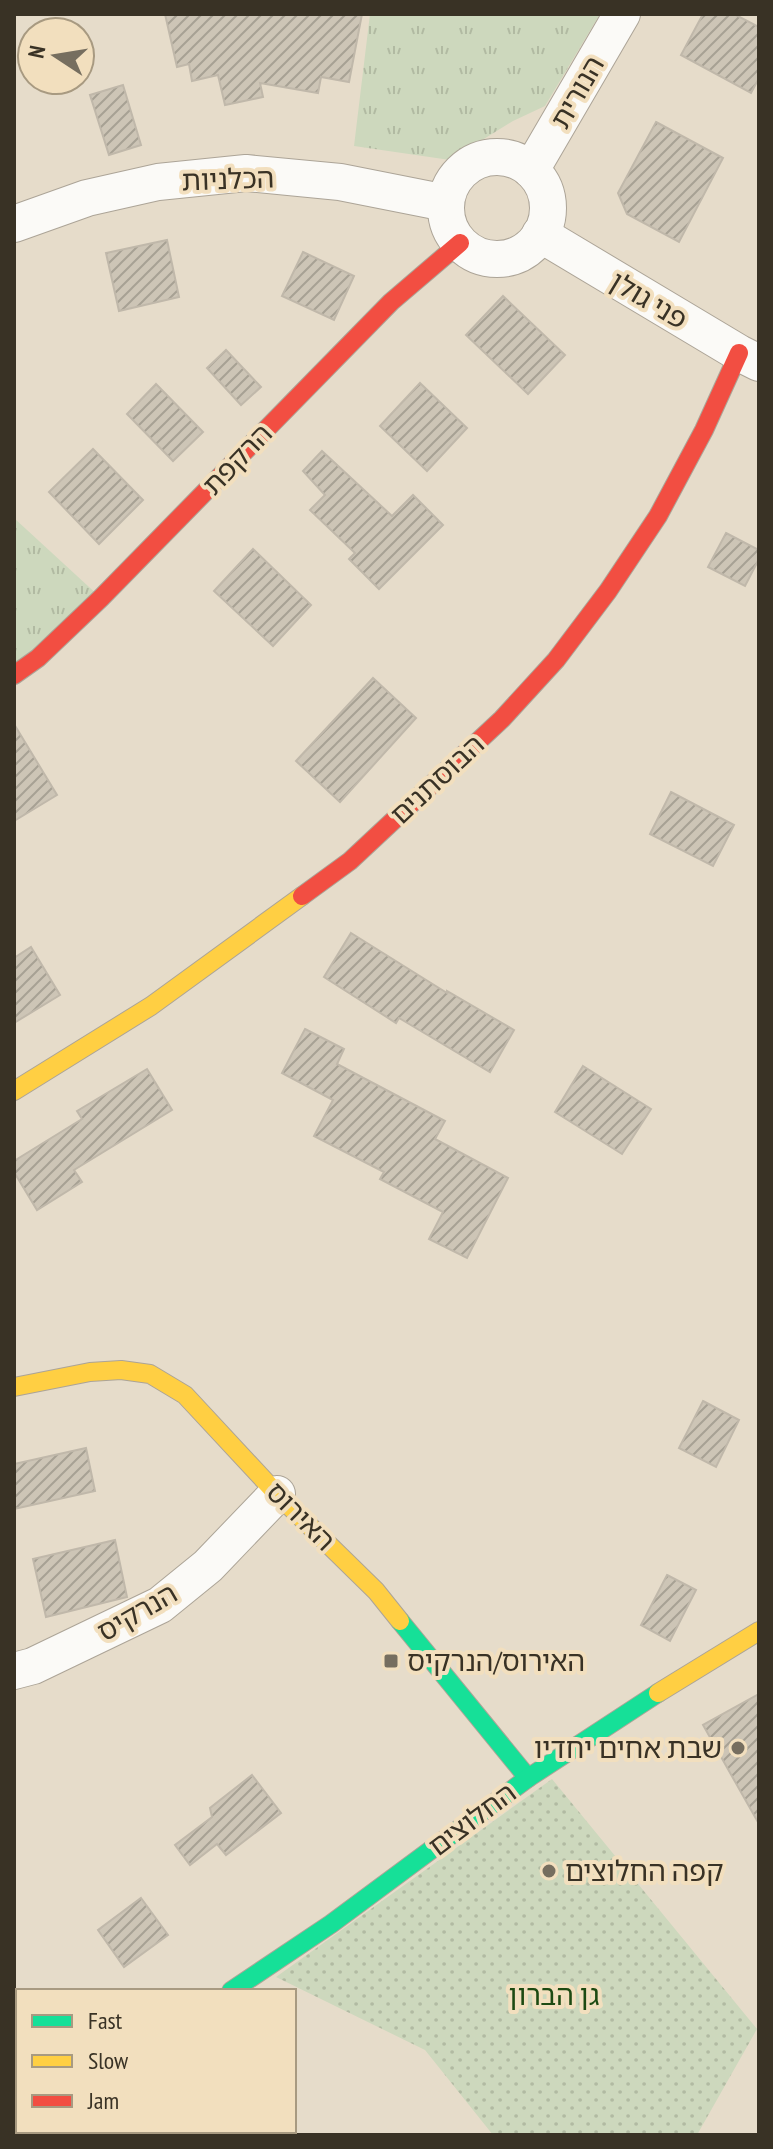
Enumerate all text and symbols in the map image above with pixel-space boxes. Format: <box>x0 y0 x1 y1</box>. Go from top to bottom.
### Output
north arrow <box>16 16 96 96</box>
text: N <box>22 43 51 61</box>
street label: הנורית <box>541 49 612 135</box>
street label: הכלניות <box>181 158 275 199</box>
street label: פני גולן <box>604 262 695 337</box>
street label: הרקפת <box>194 415 280 502</box>
street label: הבוסתנים <box>382 726 492 832</box>
street label: האירוס <box>259 1473 344 1558</box>
street label: הנרקיס <box>90 1574 183 1649</box>
place label: האירוס/הנרקיס <box>407 1642 585 1679</box>
marker: האירוס/הנרקיס <box>382 1652 400 1670</box>
place label: שבת אחים יחדיו <box>534 1729 722 1766</box>
marker: שבת אחים יחדיו <box>729 1739 747 1757</box>
street label: החלוצים <box>420 1774 523 1864</box>
place label: קפה החלוצים <box>565 1852 724 1889</box>
marker: קפה החלוצים <box>540 1862 558 1880</box>
park label: גן הברון <box>509 1976 599 2013</box>
legend <box>16 1989 296 2133</box>
text: Fast <box>88 2005 123 2036</box>
text: Slow <box>88 2045 129 2076</box>
text: Jam <box>87 2085 119 2116</box>

